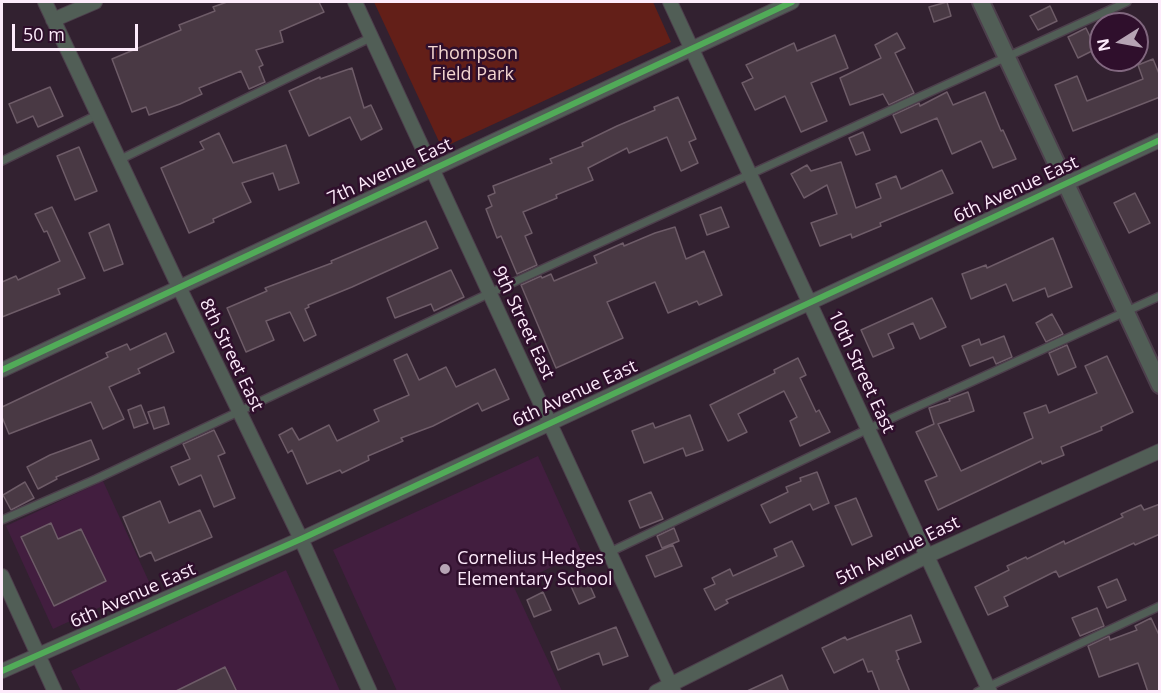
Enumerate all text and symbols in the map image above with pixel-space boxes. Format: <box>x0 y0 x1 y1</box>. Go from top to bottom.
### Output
scale bar <box>15 12 141 50</box>
north arrow <box>1089 12 1149 72</box>
text: 50 m <box>23 22 65 46</box>
text: N <box>1091 37 1115 54</box>
park label: Thompson Field Park <box>428 43 518 86</box>
street label: 7th Avenue East <box>324 134 456 210</box>
street label: 6th Avenue East <box>950 152 1082 228</box>
street label: 9th Street East <box>487 263 559 383</box>
street label: 8th Street East <box>194 295 268 415</box>
street label: 10th Street East <box>823 307 899 437</box>
street label: 6th Avenue East <box>509 356 641 432</box>
street label: 5th Avenue East <box>833 512 963 590</box>
place label: Cornelius Hedges Elementary School <box>457 548 613 590</box>
street label: 6th Avenue East <box>67 559 199 633</box>
marker: Cornelius Hedges Elementary School <box>438 562 452 576</box>

